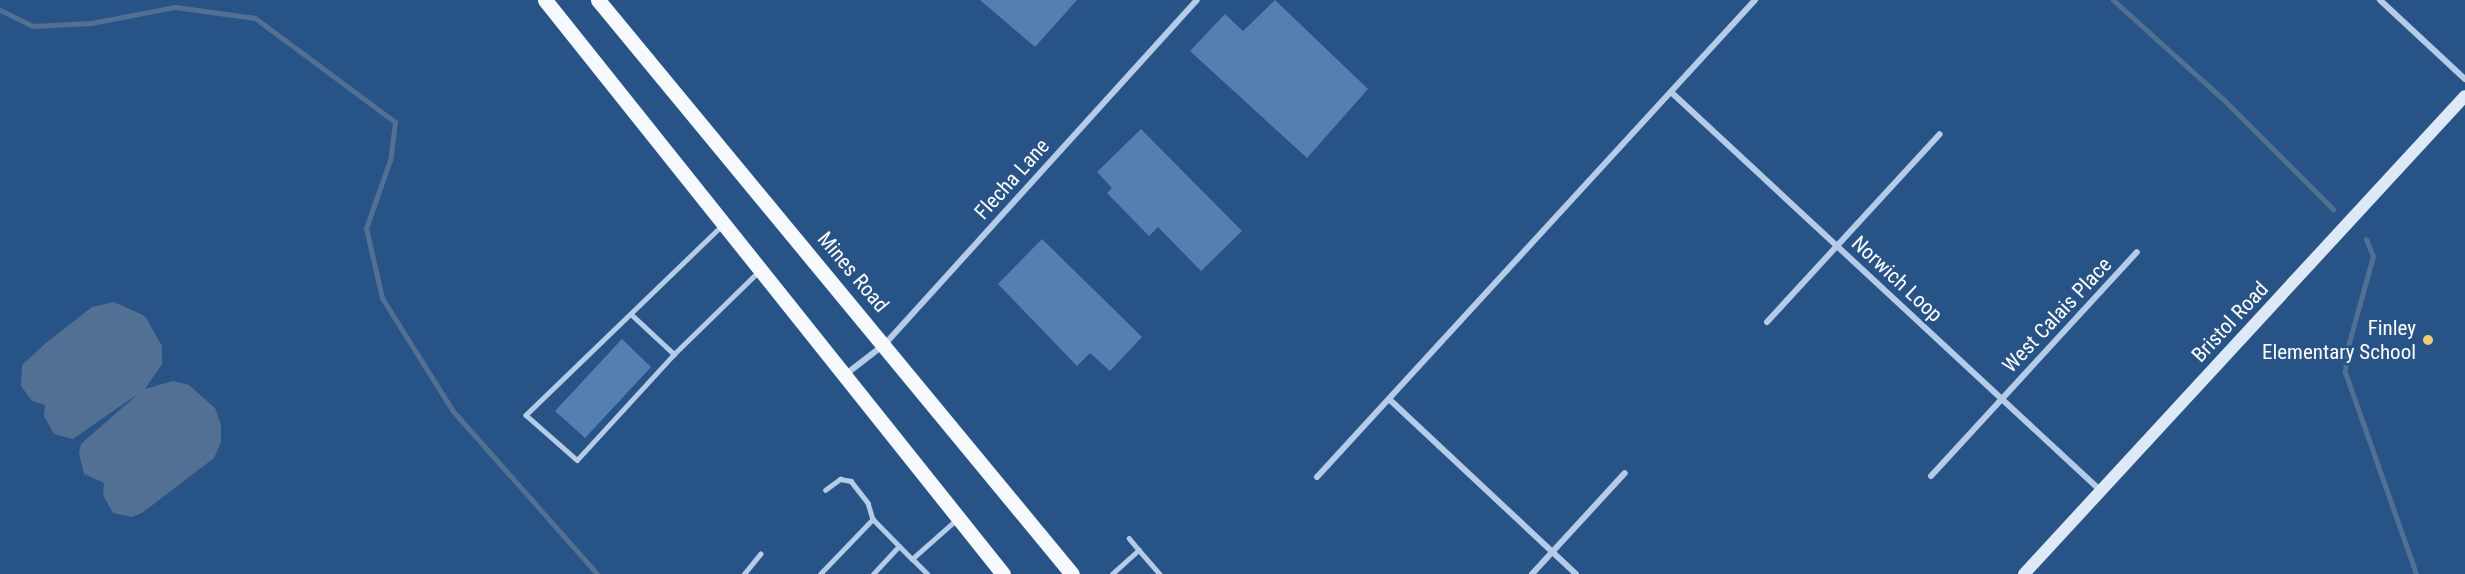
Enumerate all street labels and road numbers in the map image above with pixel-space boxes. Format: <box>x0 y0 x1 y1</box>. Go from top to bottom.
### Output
street label: Flecha Lane <box>969 134 1055 224</box>
street label: Mines Road <box>812 227 894 317</box>
street label: Norwich Loop <box>1846 231 1948 327</box>
street label: West Calais Place <box>1997 252 2117 378</box>
street label: Bristol Road <box>2186 277 2274 367</box>

